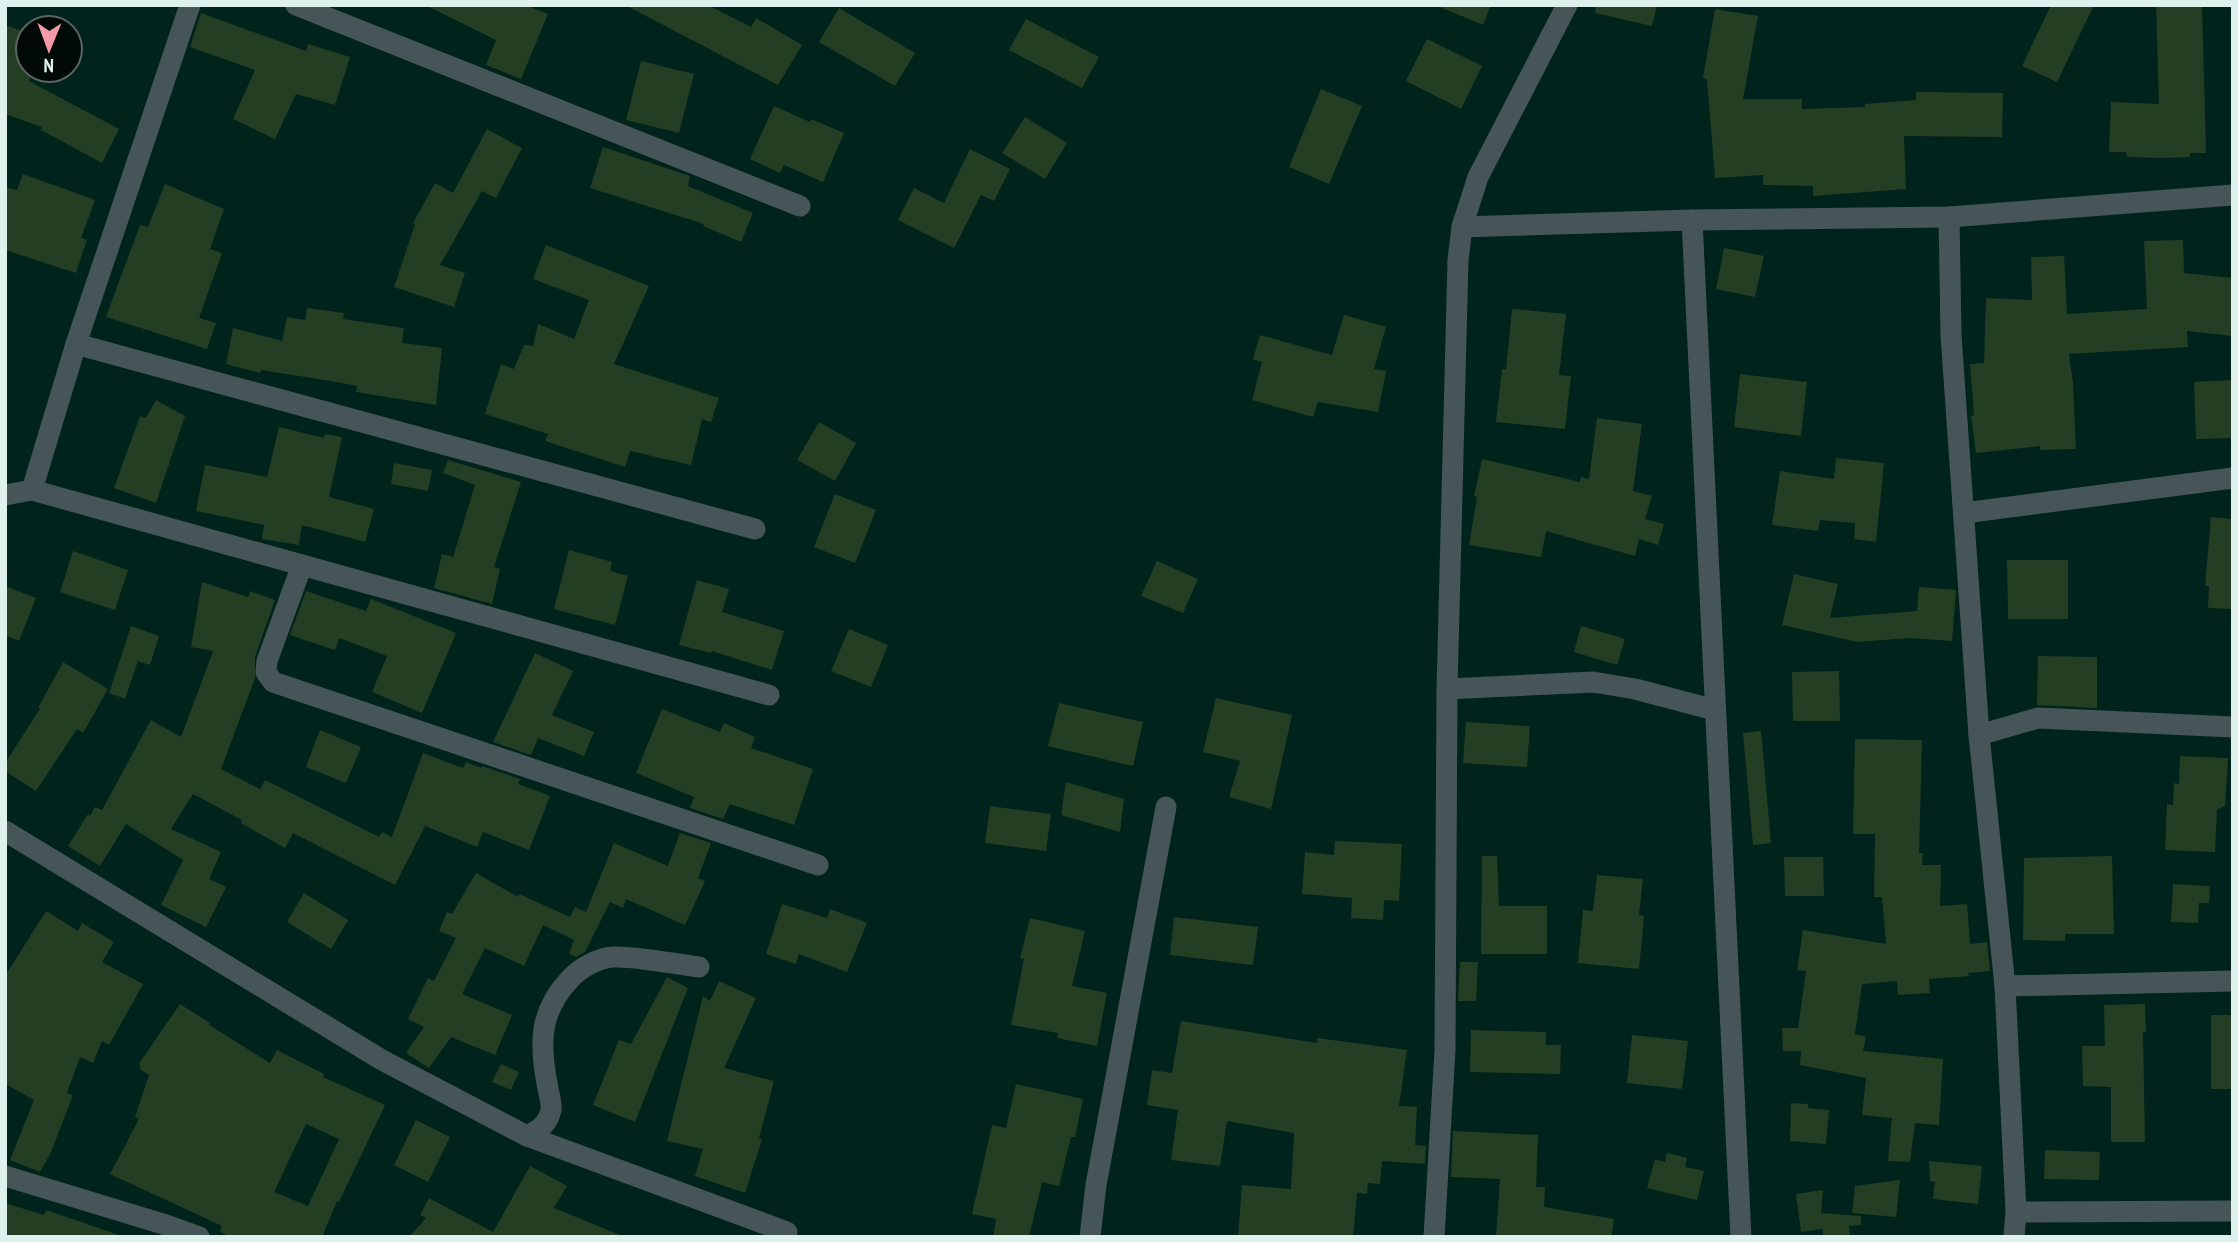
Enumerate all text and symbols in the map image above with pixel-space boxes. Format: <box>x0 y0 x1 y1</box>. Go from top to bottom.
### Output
north arrow <box>14 14 84 84</box>
text: N <box>43 54 54 78</box>

